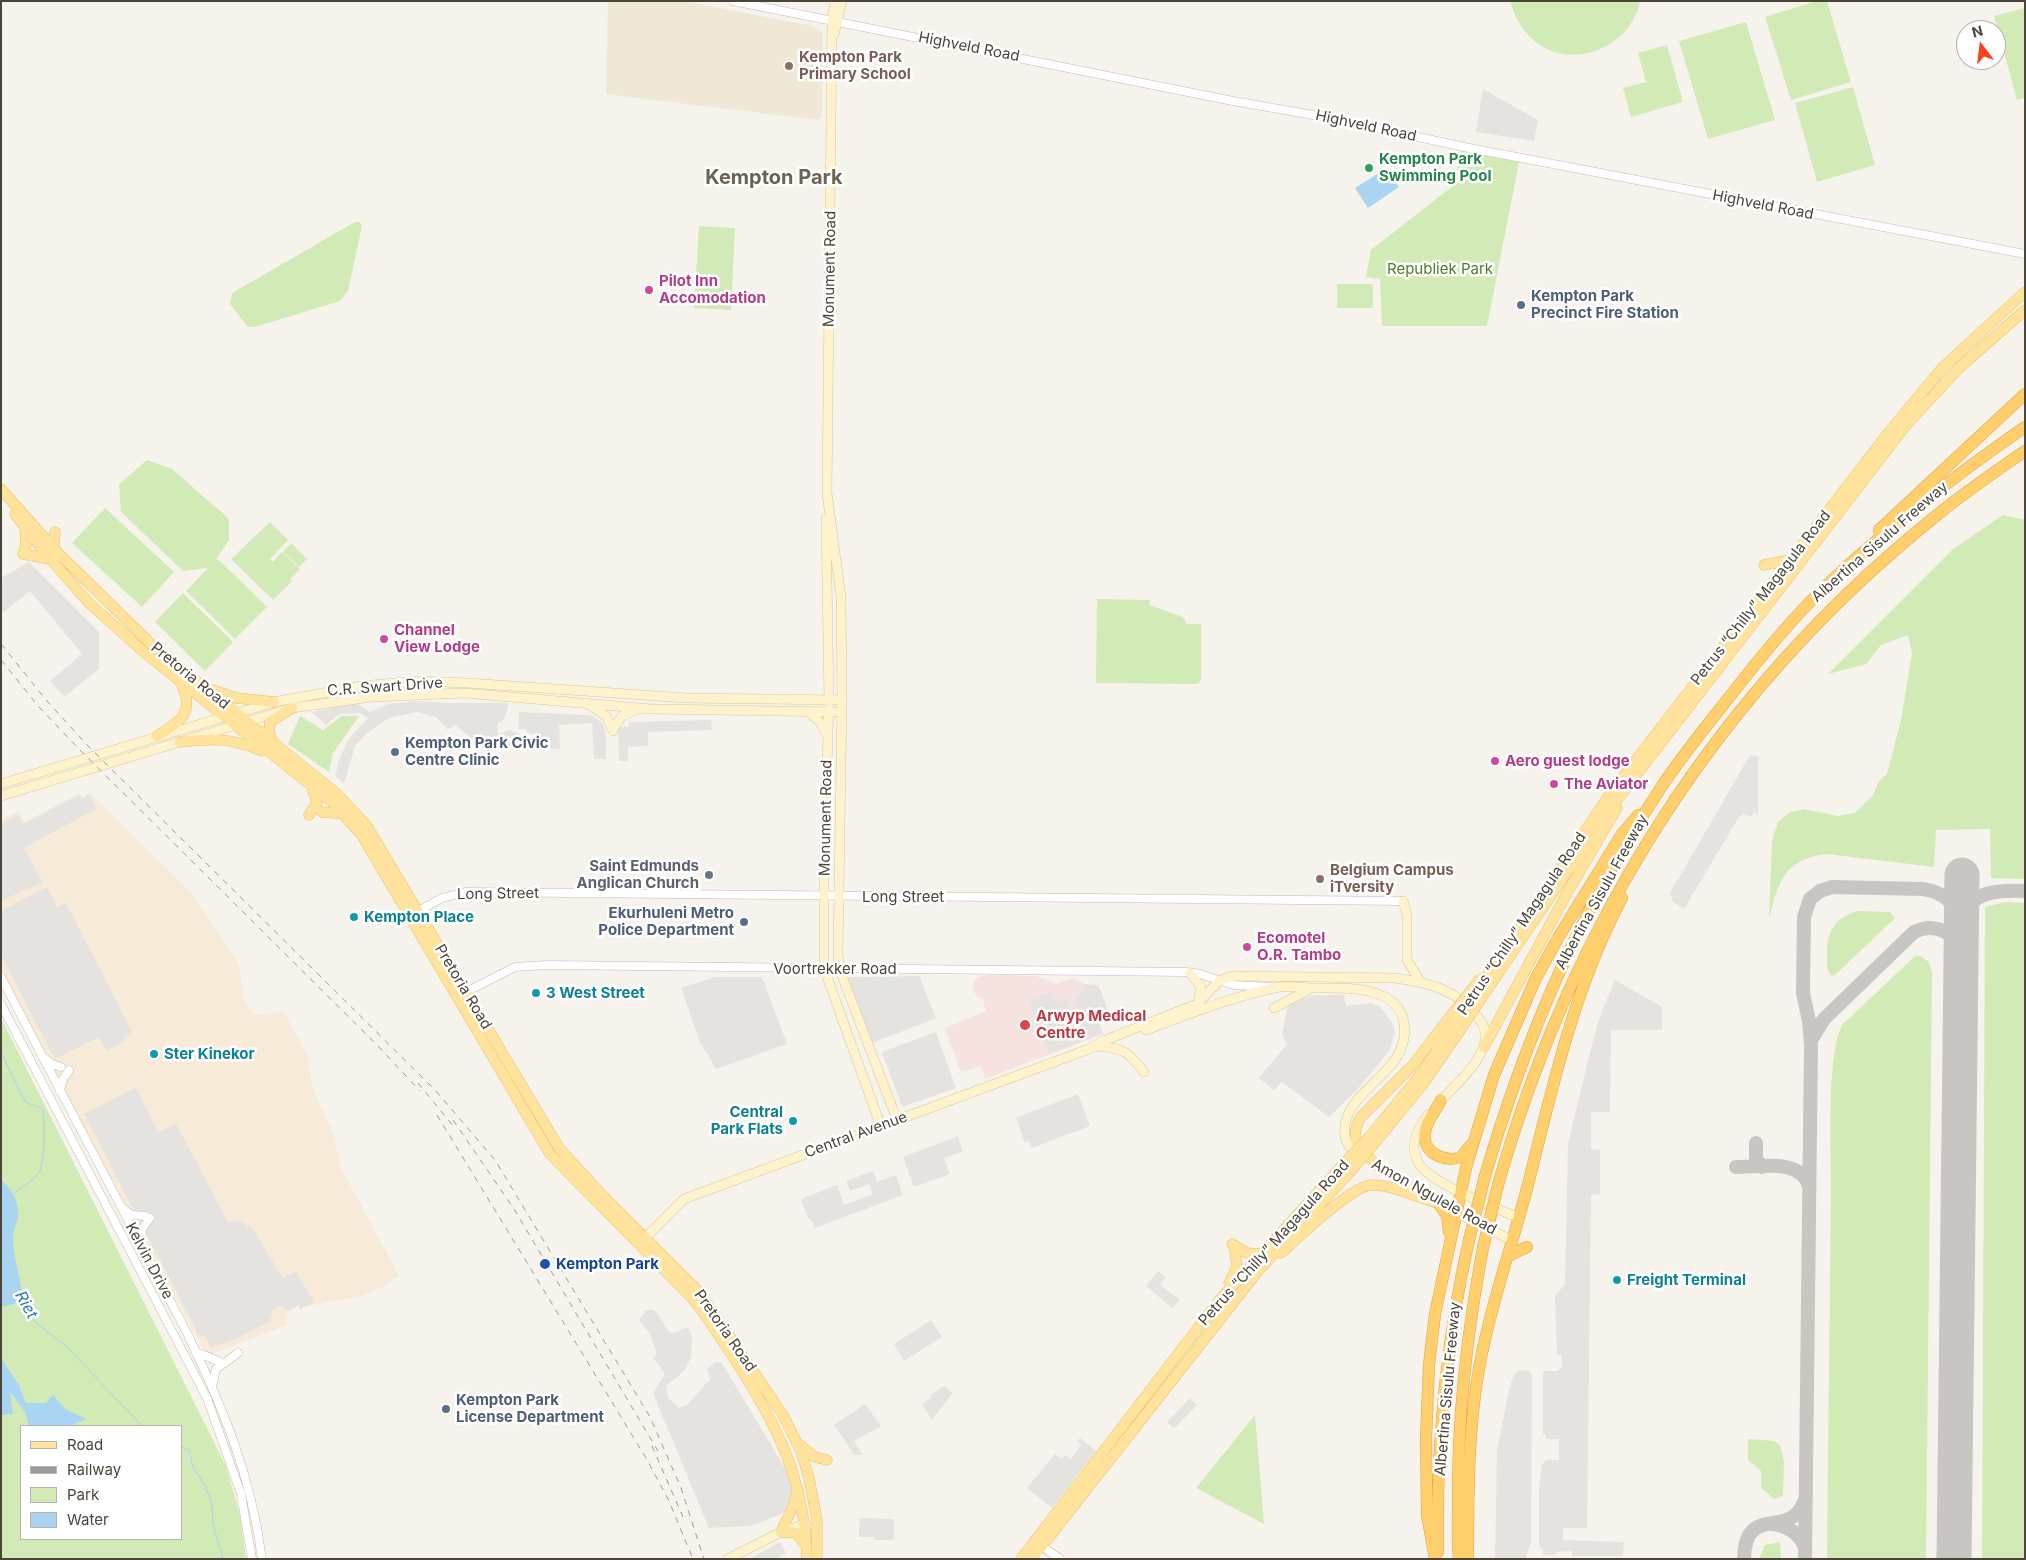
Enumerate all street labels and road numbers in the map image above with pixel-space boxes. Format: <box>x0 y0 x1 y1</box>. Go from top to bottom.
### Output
street label: Highveld Road <box>917 28 1021 66</box>
street label: Highveld Road <box>1314 107 1418 145</box>
street label: Highveld Road <box>1711 186 1815 224</box>
street label: Monument Road <box>820 211 840 327</box>
street label: Albertina Sisulu Freeway <box>1808 478 1952 606</box>
street label: Petrus “Chilly” Magagula Road <box>1687 507 1835 689</box>
street label: Pretoria Road <box>147 639 233 713</box>
street label: C.R. Swart Drive <box>327 674 443 700</box>
street label: Monument Road <box>816 760 836 876</box>
street label: Albertina Sisulu Freeway <box>1552 811 1652 973</box>
street label: Petrus “Chilly” Magagula Road <box>1454 829 1590 1019</box>
street label: Long Street <box>457 884 539 904</box>
street label: Long Street <box>862 888 944 906</box>
street label: Pretoria Road <box>431 941 495 1033</box>
street label: Voortrekker Road <box>773 960 897 978</box>
street label: Central Avenue <box>802 1108 910 1162</box>
street label: Amon Ngulele Road <box>1368 1155 1500 1239</box>
street label: Petrus “Chilly” Magagula Road <box>1195 1157 1353 1329</box>
street label: Kelvin Drive <box>121 1220 177 1302</box>
street label: Pretoria Road <box>690 1287 760 1375</box>
street label: Albertina Sisulu Freeway <box>1431 1301 1465 1477</box>

